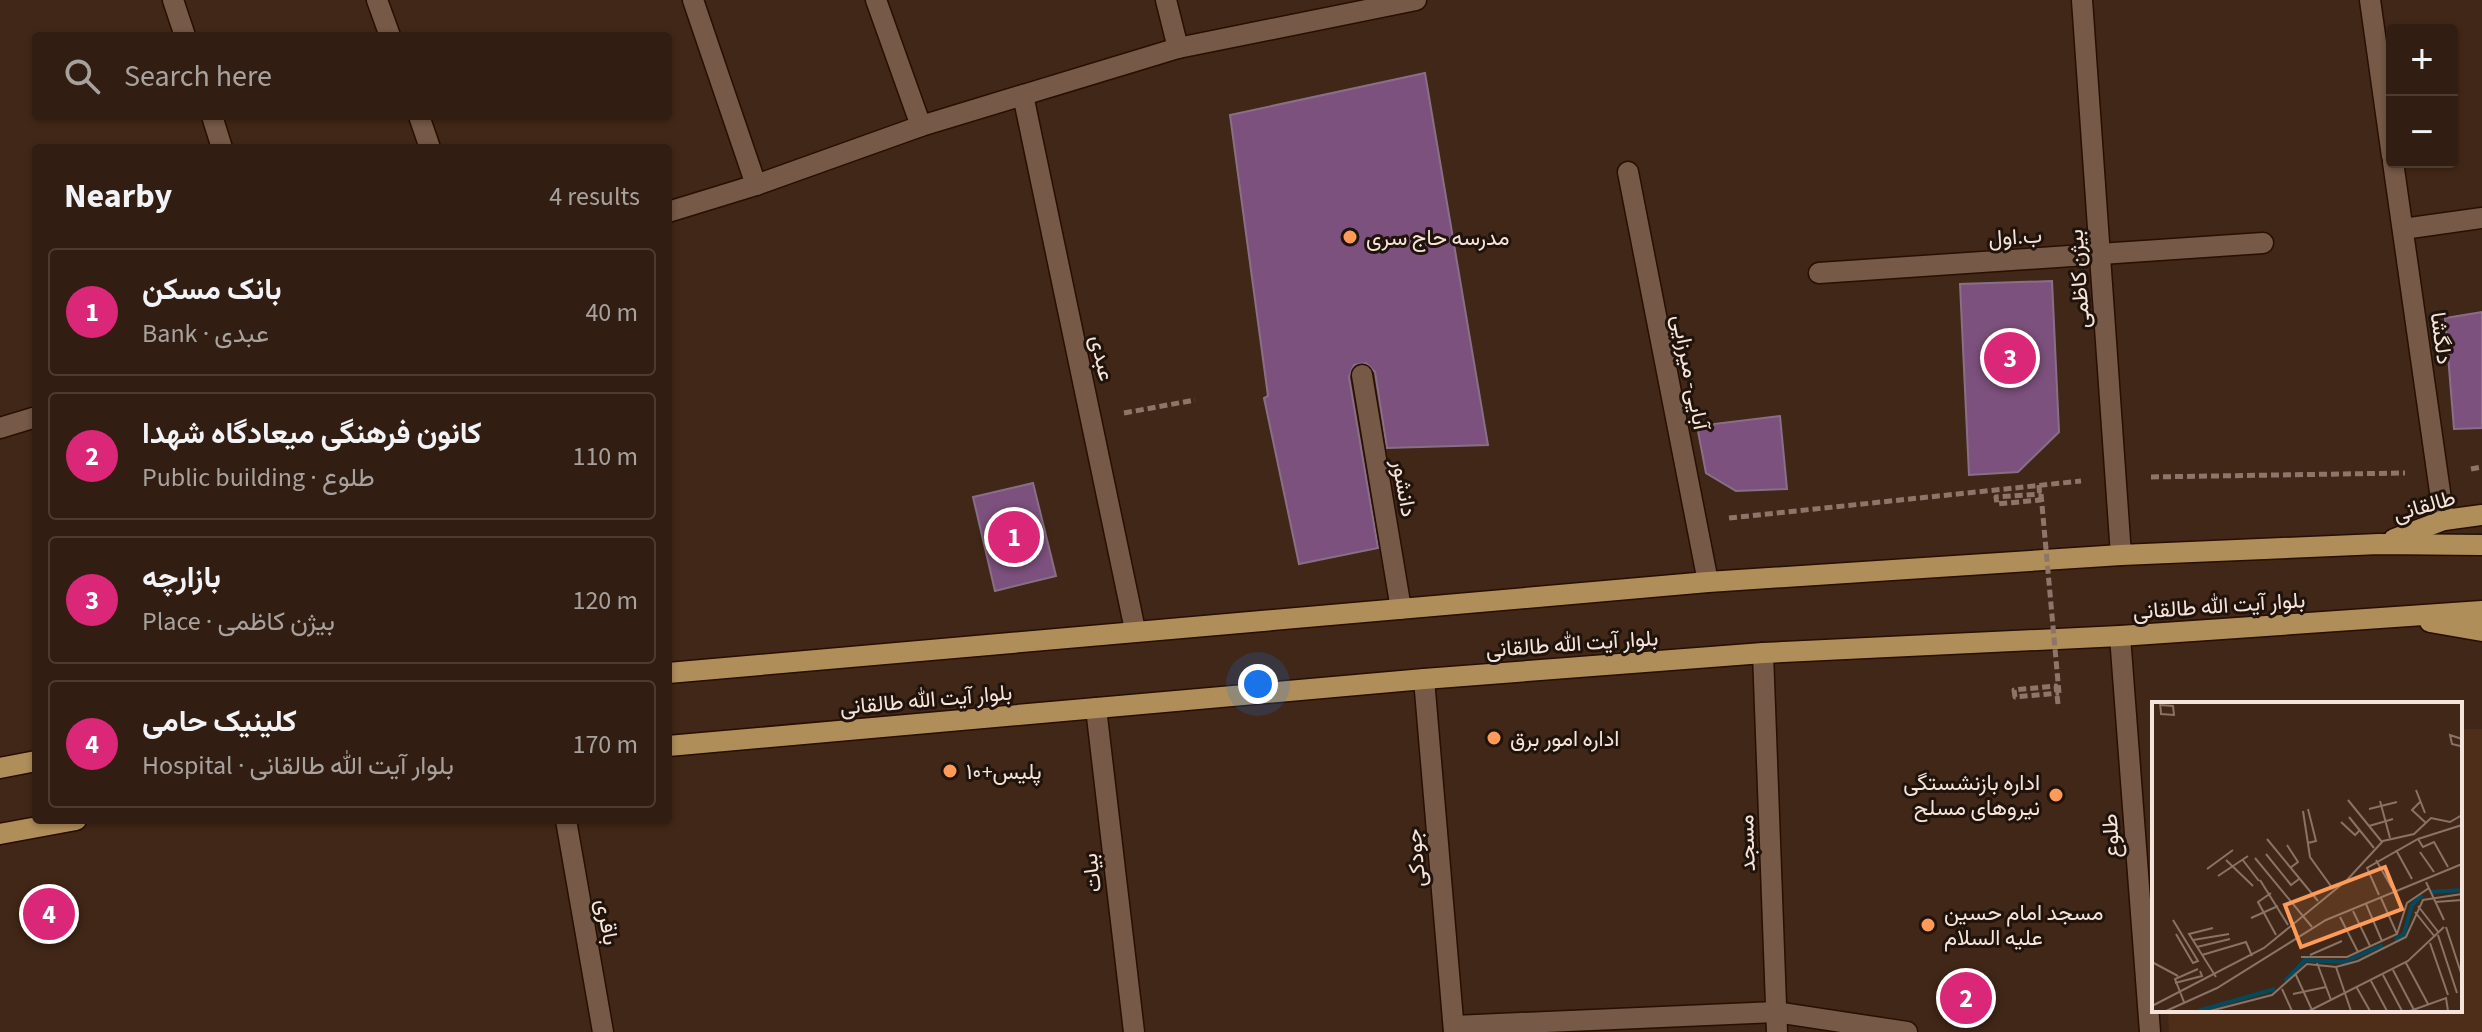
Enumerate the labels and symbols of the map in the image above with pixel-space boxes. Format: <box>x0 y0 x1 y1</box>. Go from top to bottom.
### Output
street label: ب.اول <box>1987 219 2043 255</box>
place label: مدرسه حاج سری <box>1366 222 1509 254</box>
marker: مدرسه حاج سری <box>1341 228 1359 246</box>
street label: بیژن کاظمی <box>2060 228 2098 330</box>
street label: دلگشا <box>2422 310 2461 366</box>
street label: آبایی- میرزایی <box>1663 312 1717 434</box>
pin: 3 <box>1984 328 2036 388</box>
street label: عبدی <box>1082 332 1122 384</box>
street label: دانشور <box>1383 456 1425 519</box>
street label: طالقانی <box>2389 482 2459 530</box>
pin: 1 <box>988 507 1040 567</box>
street label: بلوار آیت الله طالقانی <box>2132 584 2306 628</box>
street label: بلوار آیت الله طالقانی <box>1485 622 1659 666</box>
your location <box>1238 664 1278 704</box>
street label: بلوار آیت الله طالقانی <box>839 677 1014 723</box>
inset map <box>2152 702 2462 1012</box>
place label: اداره امور برق <box>1510 723 1619 755</box>
marker: اداره امور برق <box>1485 729 1503 747</box>
place label: پلیس+۱۰ <box>966 756 1042 788</box>
marker: پلیس+۱۰ <box>941 762 959 780</box>
place label: اداره بازنشستگی نیروهای مسلح <box>1903 767 2040 824</box>
marker: اداره بازنشستگی نیروهای مسلح <box>2047 786 2065 804</box>
street label: طلوع <box>2093 813 2129 859</box>
street label: مسجد <box>1730 814 1764 872</box>
street label: جودکی <box>1397 827 1435 889</box>
street label: بیات <box>1074 851 1110 894</box>
pin: 4 <box>23 884 75 944</box>
street label: باقری <box>587 897 627 948</box>
place label: مسجد امام حسین علیه السلام <box>1944 897 2103 954</box>
marker: مسجد امام حسین علیه السلام <box>1919 916 1937 934</box>
pin: 2 <box>1940 968 1992 1028</box>

